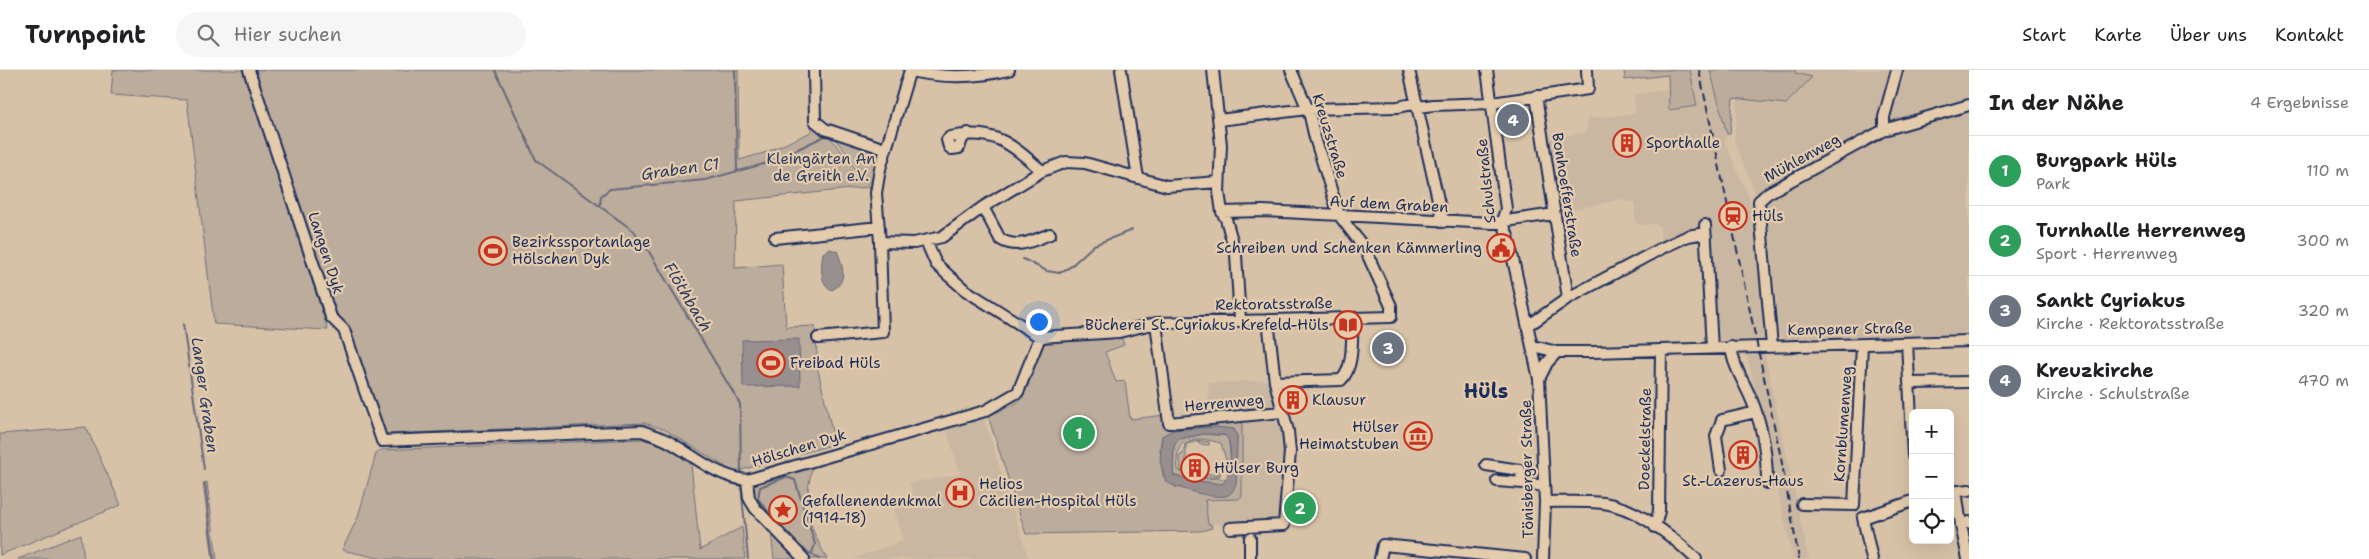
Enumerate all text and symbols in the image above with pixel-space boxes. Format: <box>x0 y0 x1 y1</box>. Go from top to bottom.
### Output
search box <box>176 12 526 57</box>
text: Turnpoint <box>25 19 146 51</box>
icon: search <box>194 21 222 49</box>
text: Hier suchen <box>234 22 341 47</box>
text: Start <box>2022 23 2066 47</box>
text: Karte <box>2094 23 2142 47</box>
text: Über uns <box>2170 23 2247 47</box>
text: Kontakt <box>2275 23 2344 47</box>
text: In der Nähe <box>1989 89 2124 117</box>
street label: Kreuzstraße <box>1308 91 1352 181</box>
text: 4 Ergebnisse <box>2250 92 2349 113</box>
pin: 4 <box>1497 101 1529 139</box>
building icon: Sporthalle <box>1612 128 1642 158</box>
street label: Mühlenweg <box>1760 129 1844 187</box>
street label: Bonhoefferstraße <box>1547 131 1587 259</box>
place label: Sporthalle <box>1646 133 1720 153</box>
street label: Schulstraße <box>1472 138 1500 224</box>
text: Burgpark Hüls <box>2036 148 2177 173</box>
park label: Kleingärten An de Greith e.V. <box>767 149 875 186</box>
water label: Graben C1 <box>640 153 721 185</box>
text: 1 <box>2001 160 2009 181</box>
text: 110 m <box>2306 160 2349 181</box>
text: Park <box>2036 173 2070 194</box>
street label: Auf dem Graben <box>1329 191 1449 217</box>
station icon: Hüls <box>1718 201 1748 231</box>
place label: Hüls <box>1752 206 1784 226</box>
street label: Langen Dyk <box>303 209 349 297</box>
text: Turnhalle Herrenweg <box>2036 218 2246 243</box>
text: 2 <box>1999 230 2011 251</box>
text: 300 m <box>2297 230 2349 251</box>
place label: Bezirkssportanlage Hölschen Dyk <box>512 232 651 269</box>
public building icon: Schreiben und Schenken Kämmerling <box>1486 233 1516 263</box>
sports icon: Bezirkssportanlage Hölschen Dyk <box>478 236 508 266</box>
place label: Schreiben und Schenken Kämmerling <box>1216 238 1482 258</box>
text: Sport · Herrenweg <box>2036 243 2178 264</box>
water label: Flöthbach <box>659 258 717 336</box>
text: Sankt Cyriakus <box>2036 288 2185 313</box>
street label: Rektoratsstraße <box>1215 293 1333 315</box>
text: 3 <box>1999 300 2011 321</box>
text: 320 m <box>2298 300 2349 321</box>
your location <box>1026 309 1052 335</box>
library icon: Bücherei St. Cyriakus Krefeld-Hüls <box>1333 310 1363 340</box>
text: Kirche · Rektoratsstraße <box>2036 313 2225 334</box>
place label: Bücherei St. Cyriakus Krefeld-Hüls <box>1085 315 1329 335</box>
street label: Kempener Straße <box>1787 318 1913 340</box>
pin: 3 <box>1372 329 1404 367</box>
water label: Langer Graben <box>186 336 224 454</box>
sports icon: Freibad Hüls <box>756 348 786 378</box>
place label: Freibad Hüls <box>790 353 881 373</box>
text: Kreuzkirche <box>2036 358 2154 383</box>
street label: Kornblumenweg <box>1829 365 1857 483</box>
text: 4 <box>1999 370 2011 391</box>
text: 470 m <box>2298 370 2349 391</box>
district label: Hüls <box>1464 378 1508 404</box>
text: Kirche · Schulstraße <box>2036 383 2190 404</box>
building icon: Klausur <box>1278 385 1308 415</box>
street label: Doeckelstraße <box>1634 387 1656 491</box>
street label: Herrenweg <box>1183 390 1265 416</box>
place label: Klausur <box>1312 390 1366 410</box>
street label: Tönisberger Straße <box>1516 399 1538 539</box>
map controls <box>1909 409 1954 544</box>
button: + <box>1909 409 1954 454</box>
pin: 1 <box>1063 414 1095 452</box>
place label: Hülser Heimatstuben <box>1299 417 1399 454</box>
museum icon: Hülser Heimatstuben <box>1403 421 1433 451</box>
street label: Hölschen Dyk <box>749 424 849 472</box>
building icon: St.-Lazerus-Haus <box>1728 440 1758 470</box>
building icon: Hülser Burg <box>1180 453 1210 483</box>
button: − <box>1909 454 1954 499</box>
place label: Hülser Burg <box>1214 458 1299 478</box>
place label: St.-Lazerus-Haus <box>1682 471 1804 491</box>
place label: Helios Cäcilien-Hospital Hüls <box>979 474 1137 511</box>
hospital icon: Helios Cäcilien-Hospital Hüls <box>945 478 975 508</box>
pin: 2 <box>1284 489 1316 527</box>
place label: Gefallenendenkmal (1914-18) <box>802 491 942 528</box>
place icon: Gefallenendenkmal (1914-18) <box>768 495 798 525</box>
button: locate <box>1909 499 1954 544</box>

